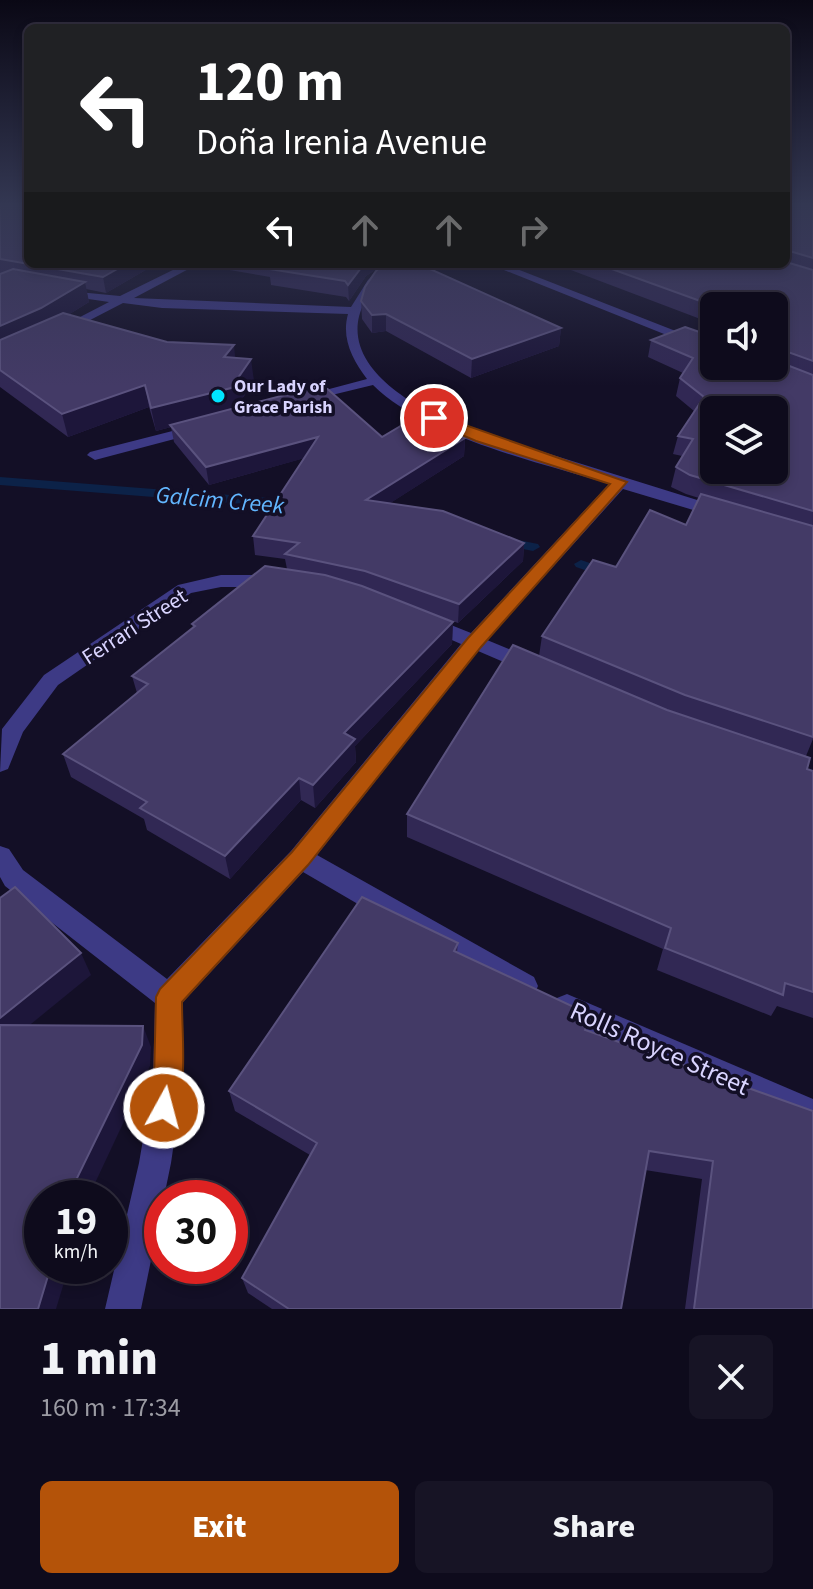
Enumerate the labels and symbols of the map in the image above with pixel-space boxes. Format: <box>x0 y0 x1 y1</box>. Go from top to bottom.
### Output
place label: Our Lady of Grace Parish <box>234 374 332 420</box>
pin <box>400 384 468 452</box>
marker: Our Lady of Grace Parish <box>209 387 227 405</box>
water label: Galcim Creek <box>154 477 286 524</box>
street label: Ferrari Street <box>76 580 194 673</box>
street label: Rolls Royce Street <box>564 992 756 1105</box>
position arrow <box>122 1066 206 1150</box>
speed limit sign: 30 <box>144 1180 248 1284</box>

